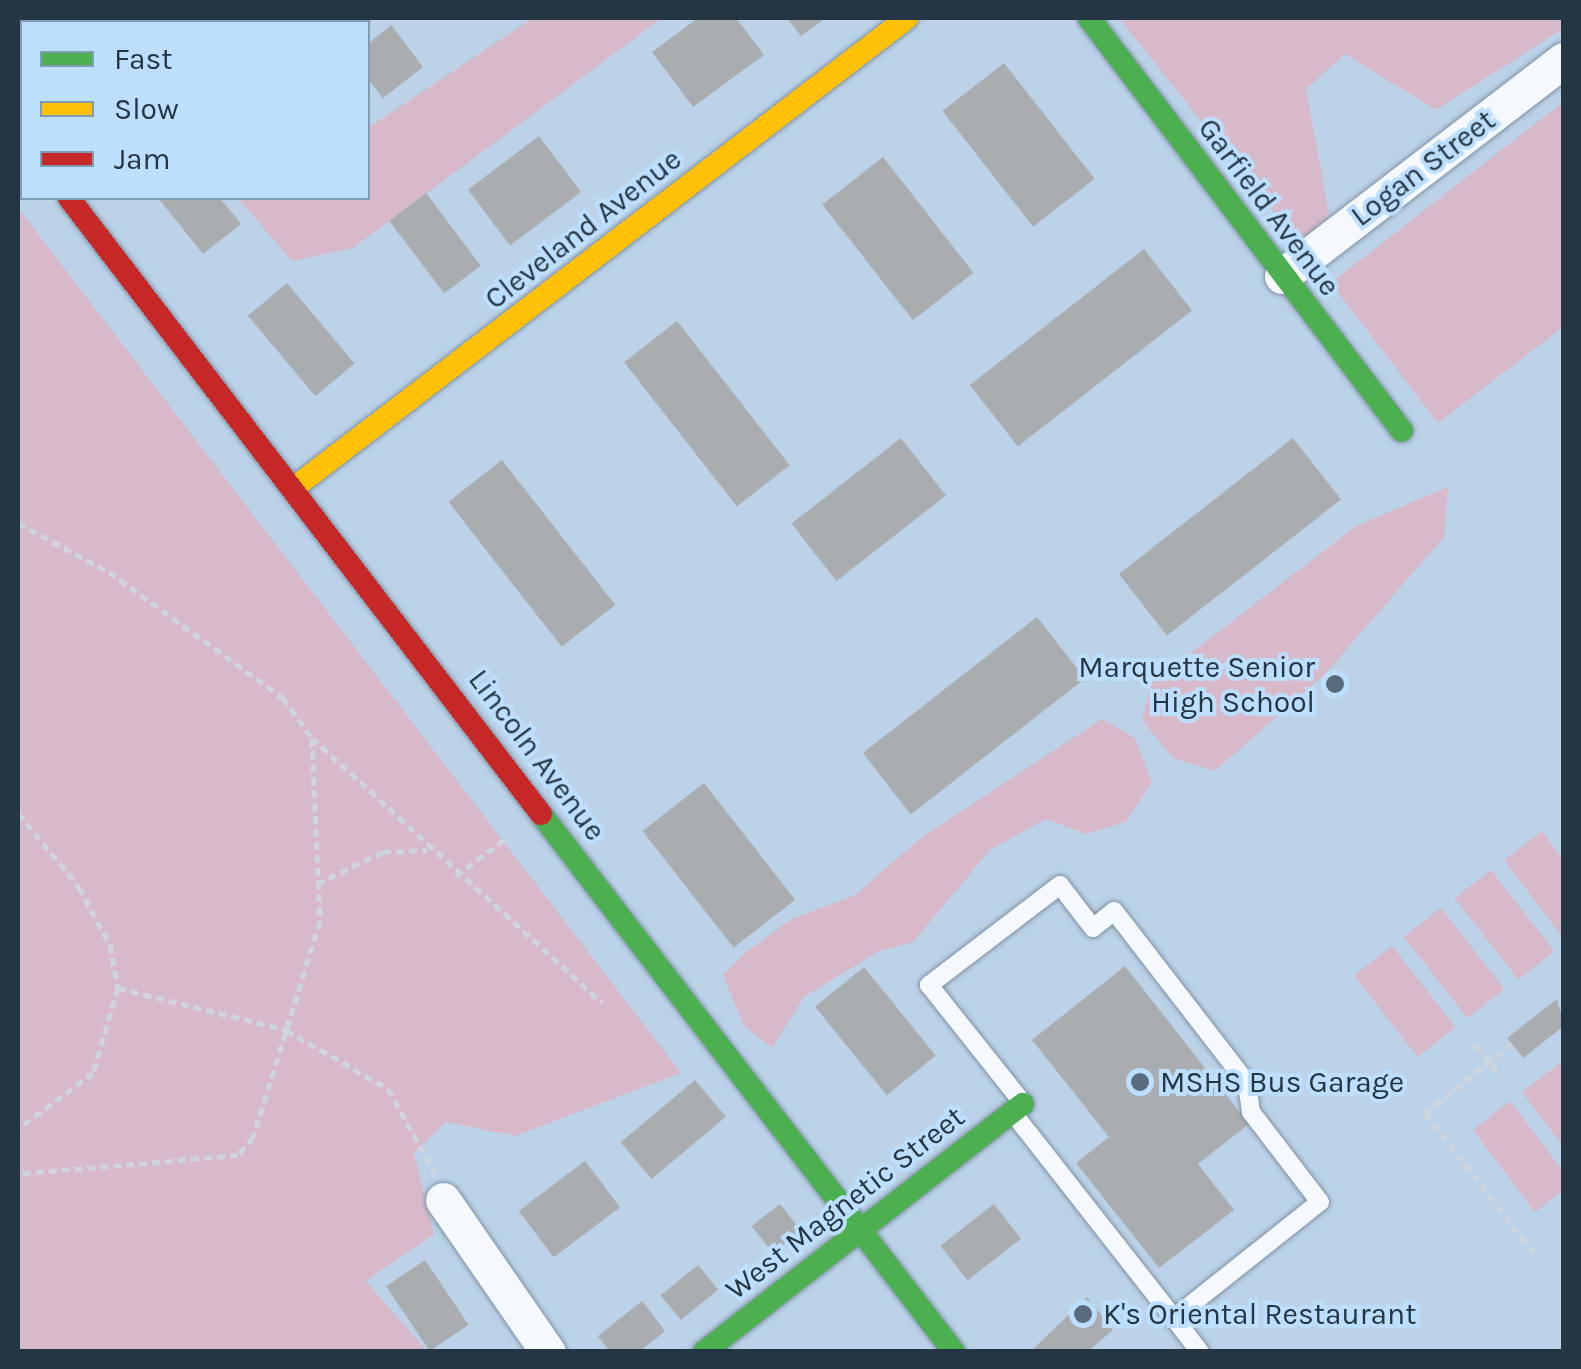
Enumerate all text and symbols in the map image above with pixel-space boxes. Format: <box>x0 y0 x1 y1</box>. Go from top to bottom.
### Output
legend <box>20 20 370 200</box>
text: Fast <box>114 41 173 77</box>
text: Slow <box>114 91 179 127</box>
street label: Logan Street <box>1344 102 1502 234</box>
street label: Garfield Avenue <box>1190 111 1348 303</box>
text: Jam <box>114 141 171 177</box>
street label: Cleveland Avenue <box>478 141 688 317</box>
place label: Marquette Senior High School <box>1078 649 1315 720</box>
street label: Lincoln Avenue <box>461 662 613 848</box>
marker: Marquette Senior High School <box>1324 673 1346 695</box>
place label: MSHS Bus Garage <box>1160 1064 1404 1100</box>
marker: MSHS Bus Garage <box>1129 1071 1151 1093</box>
street label: West Magnetic Street <box>718 1099 972 1307</box>
place label: K's Oriental Restaurant <box>1103 1296 1416 1332</box>
marker: K's Oriental Restaurant <box>1072 1303 1094 1325</box>

